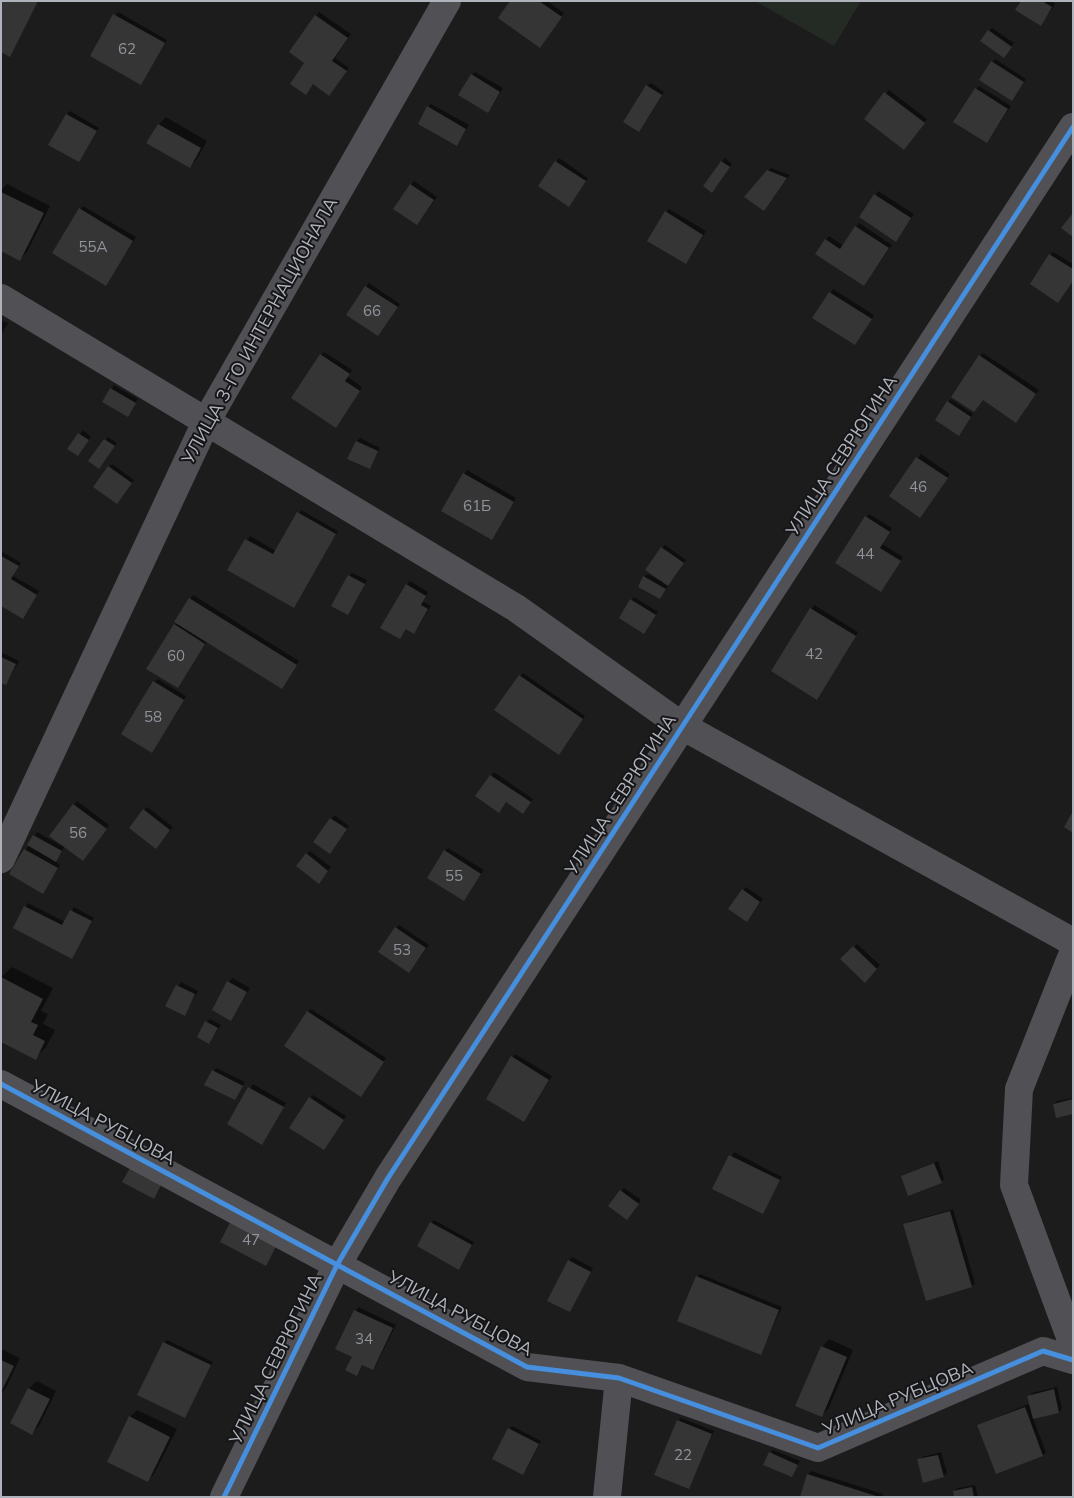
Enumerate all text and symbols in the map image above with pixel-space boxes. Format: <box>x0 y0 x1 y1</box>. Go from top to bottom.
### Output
house number: 62 <box>118 40 136 58</box>
street label: УЛИЦА 3-ГО ИНТЕРНАЦИОНАЛА <box>177 194 343 468</box>
house number: 55А <box>78 238 108 256</box>
house number: 66 <box>363 302 381 320</box>
street label: УЛИЦА СЕВРЮГИНА <box>782 371 902 541</box>
house number: 46 <box>909 478 927 496</box>
house number: 61Б <box>463 497 491 515</box>
house number: 44 <box>856 545 874 563</box>
house number: 42 <box>805 645 823 663</box>
house number: 60 <box>167 647 185 665</box>
house number: 58 <box>144 708 162 726</box>
street label: УЛИЦА СЕВРЮГИНА <box>561 710 681 880</box>
house number: 56 <box>69 824 87 842</box>
house number: 55 <box>445 867 463 885</box>
house number: 53 <box>393 941 411 959</box>
street label: УЛИЦА РУБЦОВА <box>27 1076 179 1170</box>
house number: 47 <box>242 1231 260 1249</box>
street label: УЛИЦА РУБЦОВА <box>384 1267 536 1361</box>
street label: УЛИЦА СЕВРЮГИНА <box>225 1270 327 1448</box>
house number: 34 <box>355 1330 373 1348</box>
street label: УЛИЦА РУБЦОВА <box>820 1358 976 1440</box>
house number: 22 <box>674 1446 692 1464</box>

